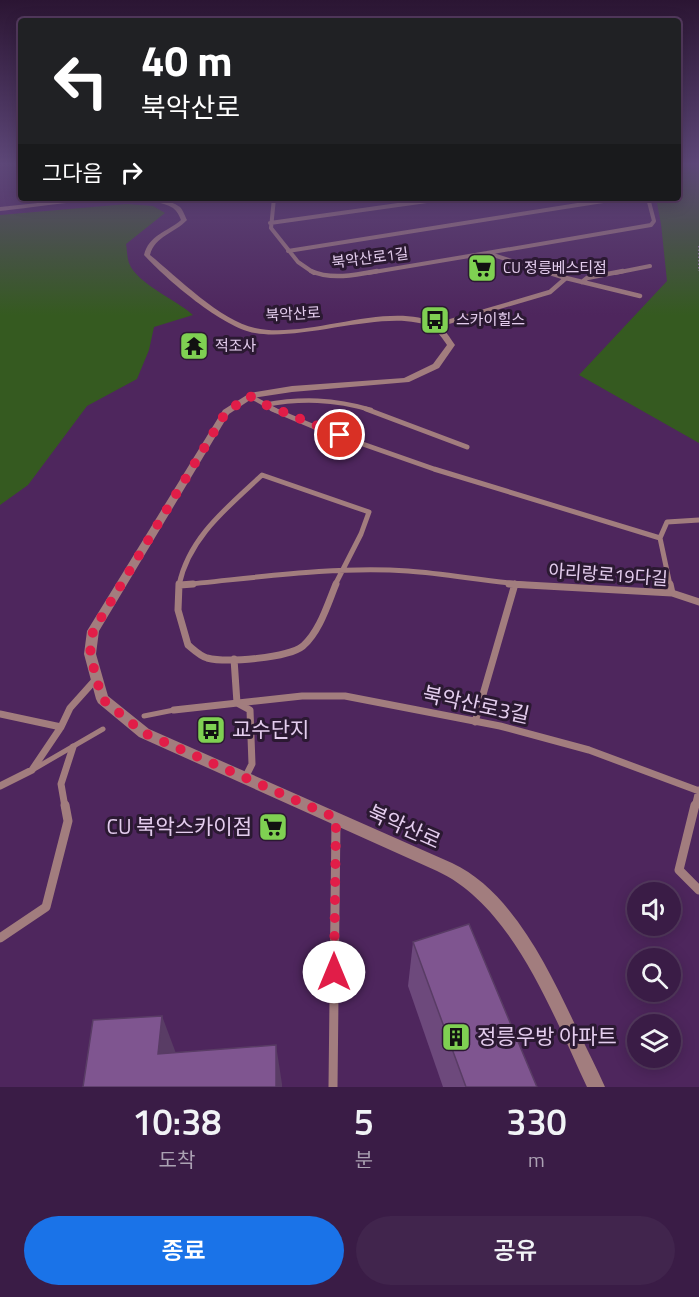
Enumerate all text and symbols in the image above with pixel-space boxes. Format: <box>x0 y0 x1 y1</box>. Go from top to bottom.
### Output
text: 40 m <box>141 28 233 92</box>
icon: left <box>42 42 120 120</box>
text: 북악산로 <box>141 86 240 127</box>
text: 그다음 <box>42 156 103 190</box>
icon: right <box>115 156 148 189</box>
street label: 북악산로1길 <box>330 241 410 274</box>
supermarket icon: CU 정릉베스티점 <box>466 252 498 284</box>
place label: CU 정릉베스티점 <box>503 256 607 279</box>
street label: 북악산로 <box>265 301 321 326</box>
bus stop icon: 스카이힐스 <box>419 304 451 336</box>
place label: 스카이힐스 <box>456 308 525 331</box>
temple icon: 적조사 <box>178 330 210 362</box>
place label: 적조사 <box>215 334 257 357</box>
pin <box>314 409 365 460</box>
icon: arrive <box>323 418 356 451</box>
street label: 아리랑로19다길 <box>547 557 669 592</box>
street label: 북악산로3길 <box>420 677 533 731</box>
place label: 교수단지 <box>232 713 309 745</box>
bus stop icon: 교수단지 <box>195 714 227 746</box>
street label: 북악산로 <box>363 796 446 856</box>
place label: CU 북악스카이점 <box>107 810 252 842</box>
supermarket icon: CU 북악스카이점 <box>257 811 289 843</box>
map controls <box>627 882 681 1068</box>
button: sound <box>627 882 681 936</box>
position arrow <box>302 940 366 1004</box>
button: search <box>627 948 681 1002</box>
button: layers <box>627 1014 681 1068</box>
place label: 정릉우방 아파트 <box>477 1020 617 1052</box>
building icon: 정릉우방 아파트 <box>440 1021 472 1053</box>
text: 10:38 <box>132 1094 222 1149</box>
text: 5 <box>354 1094 374 1149</box>
text: 330 <box>506 1094 567 1149</box>
text: 도착 <box>158 1144 195 1175</box>
text: 분 <box>355 1144 373 1175</box>
text: m <box>528 1144 545 1175</box>
button: 종료 <box>24 1216 344 1285</box>
button: 공유 <box>356 1216 675 1285</box>

